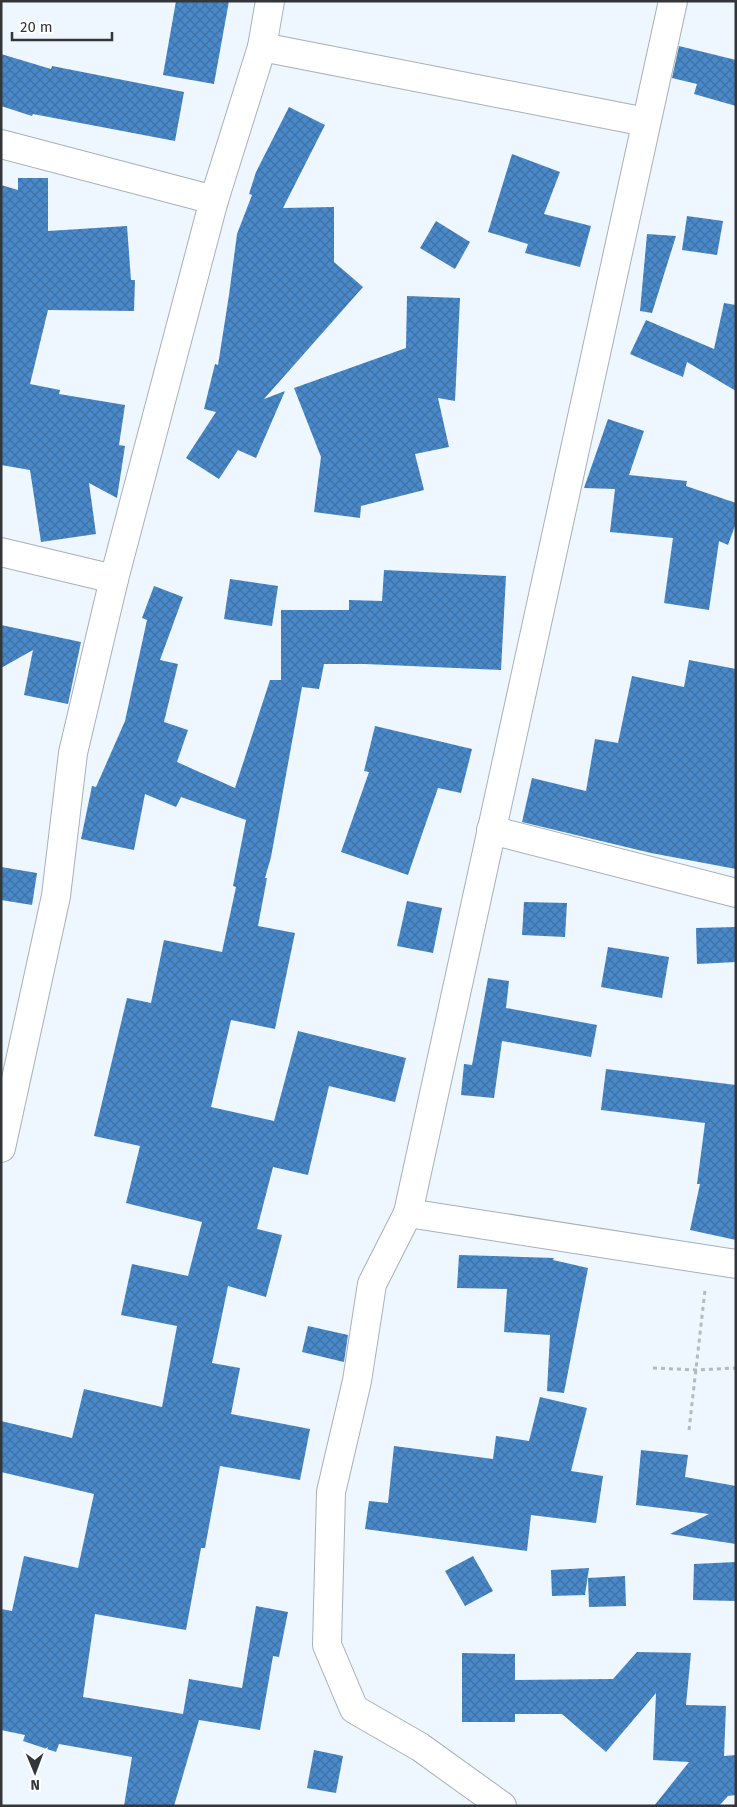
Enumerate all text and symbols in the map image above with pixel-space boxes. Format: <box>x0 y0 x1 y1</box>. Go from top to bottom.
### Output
scale bar <box>12 10 112 42</box>
text: 20 m <box>20 18 53 36</box>
north arrow <box>10 1747 60 1797</box>
text: N <box>30 1776 40 1793</box>

